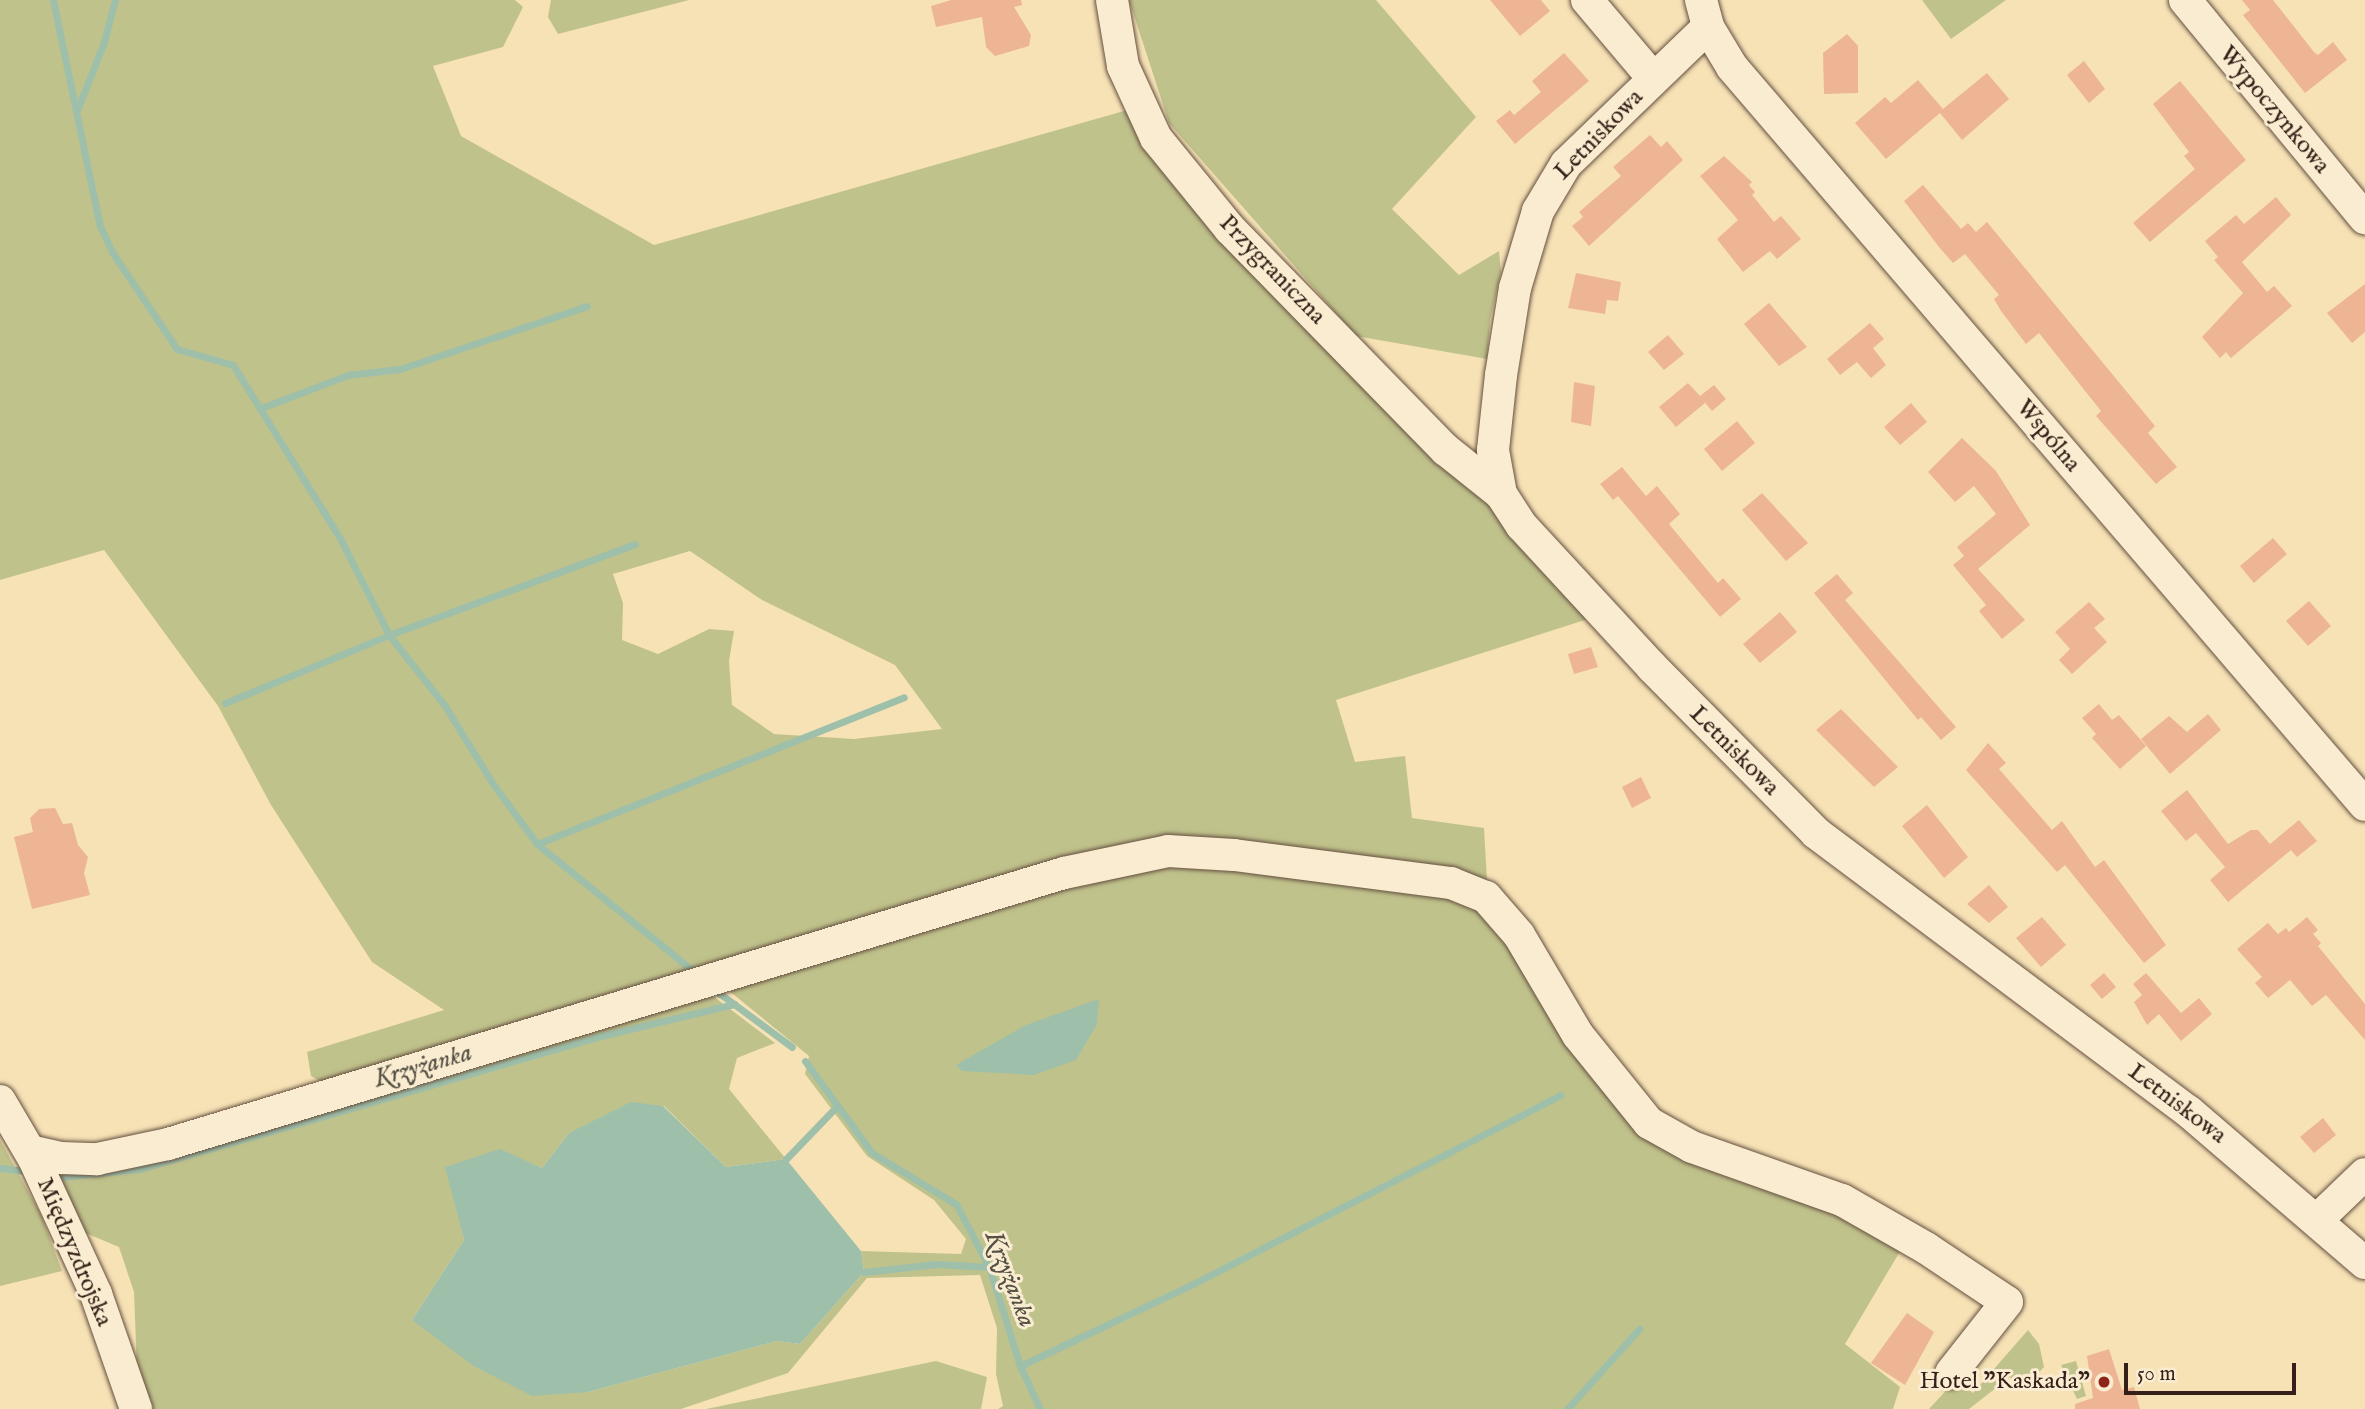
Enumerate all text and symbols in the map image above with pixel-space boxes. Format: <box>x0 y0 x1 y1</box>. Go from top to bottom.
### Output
street label: Wypoczynkowa <box>2212 40 2336 180</box>
street label: Letniskowa <box>1548 83 1650 187</box>
street label: Przygraniczna <box>1213 209 1331 331</box>
street label: Wspólna <box>2009 394 2087 478</box>
street label: Letniskowa <box>1683 700 1785 802</box>
water label: Krzyżanka <box>370 1037 476 1095</box>
street label: Letniskowa <box>2122 1058 2232 1150</box>
street label: Międzyzdrojska <box>30 1173 118 1331</box>
water label: Krzyżanka <box>977 1227 1043 1331</box>
scale bar <box>2127 1350 2298 1394</box>
text: 50 m <box>2137 1361 2176 1388</box>
place label: Hotel "Kaskada" <box>1919 1368 2090 1396</box>
marker: Hotel "Kaskada" <box>2096 1374 2112 1390</box>

